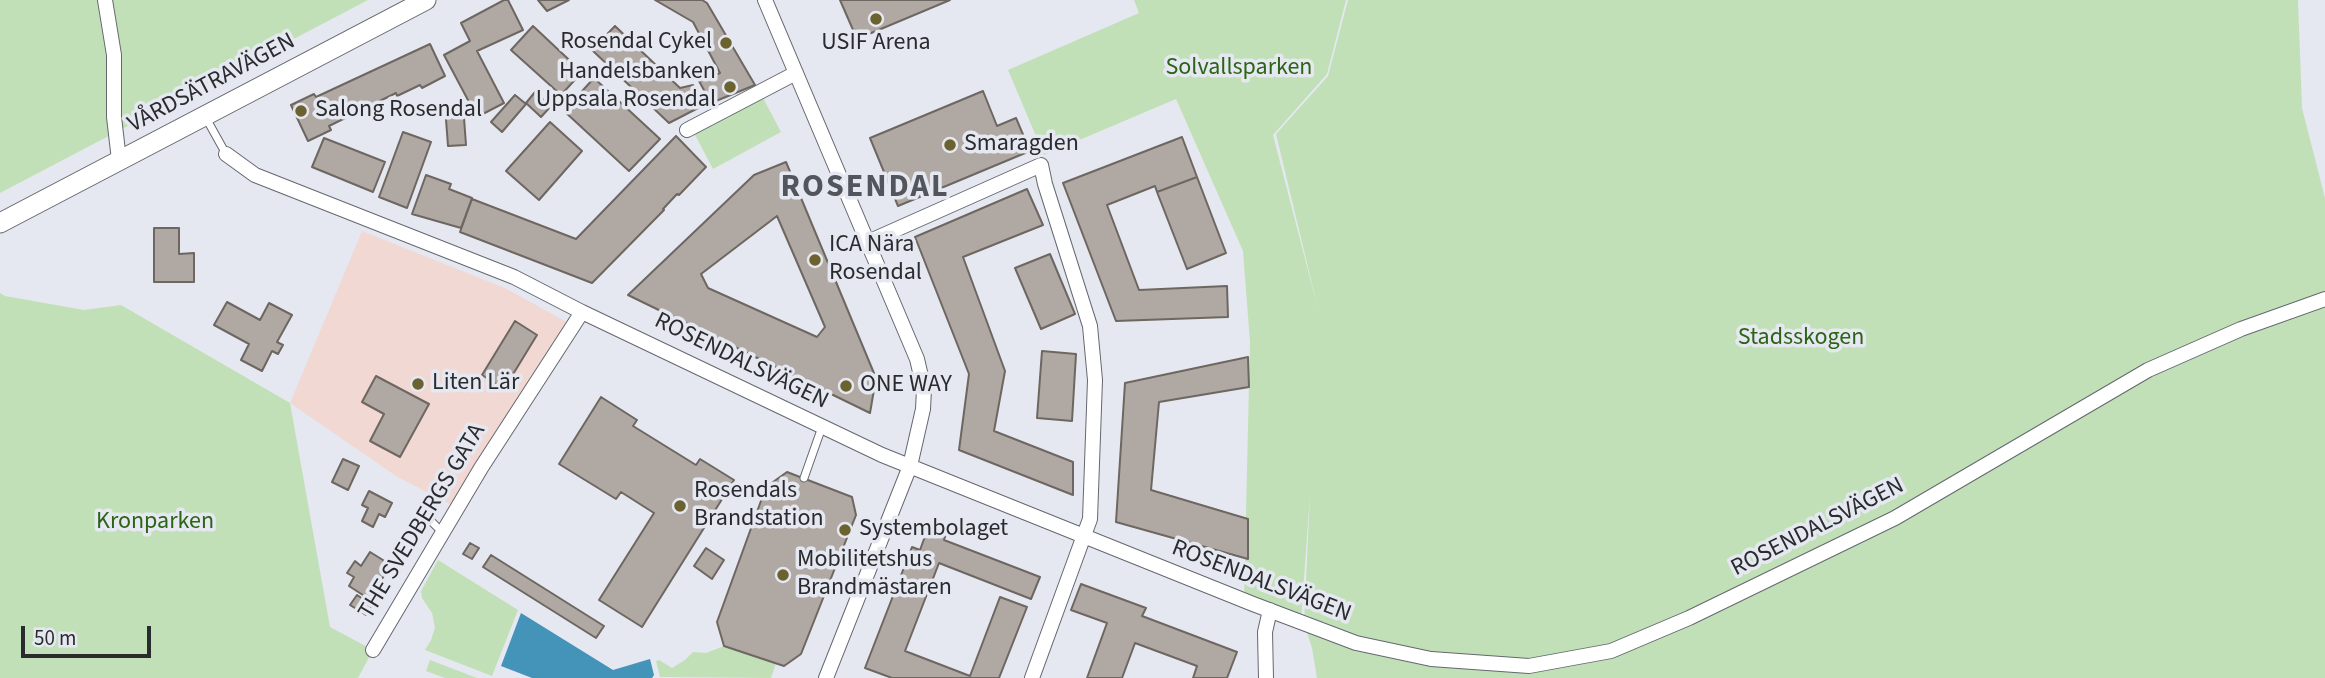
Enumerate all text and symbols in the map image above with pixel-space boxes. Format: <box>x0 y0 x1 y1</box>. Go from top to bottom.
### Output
marker: USIF Arena <box>868 11 884 27</box>
street label: VÅRDSÄTRAVÄGEN <box>124 28 300 140</box>
place label: Rosendal Cykel <box>560 29 712 57</box>
place label: USIF Arena <box>821 30 931 58</box>
marker: Rosendal Cykel <box>718 35 734 51</box>
park label: Solvallsparken <box>1166 55 1312 83</box>
place label: Handelsbanken Uppsala Rosendal <box>536 59 716 115</box>
marker: Handelsbanken Uppsala Rosendal <box>722 79 738 95</box>
place label: Salong Rosendal <box>315 97 482 125</box>
marker: Salong Rosendal <box>293 103 309 119</box>
place label: Smaragden <box>964 131 1079 159</box>
marker: Smaragden <box>942 137 958 153</box>
district label: ROSENDAL <box>781 170 949 208</box>
place label: ICA Nära Rosendal <box>829 232 922 288</box>
marker: ICA Nära Rosendal <box>807 252 823 268</box>
street label: ROSENDALSVÄGEN <box>649 307 833 417</box>
park label: Stadsskogen <box>1738 325 1864 353</box>
place label: Liten Lär <box>432 370 519 398</box>
place label: ONE WAY <box>860 372 952 400</box>
marker: Liten Lär <box>410 376 426 392</box>
marker: ONE WAY <box>838 378 854 394</box>
street label: THE SVEDBERGS GATA <box>353 419 493 625</box>
street label: ROSENDALSVÄGEN <box>1727 472 1909 584</box>
place label: Rosendals Brandstation <box>694 478 824 534</box>
marker: Rosendals Brandstation <box>672 498 688 514</box>
park label: Kronparken <box>96 509 214 537</box>
place label: Systembolaget <box>859 516 1008 544</box>
marker: Systembolaget <box>837 522 853 538</box>
street label: ROSENDALSVÄGEN <box>1167 535 1355 629</box>
place label: Mobilitetshus Brandmästaren <box>797 547 952 603</box>
marker: Mobilitetshus Brandmästaren <box>775 567 791 583</box>
scale bar <box>24 612 154 656</box>
text: 50 m <box>34 623 76 653</box>

